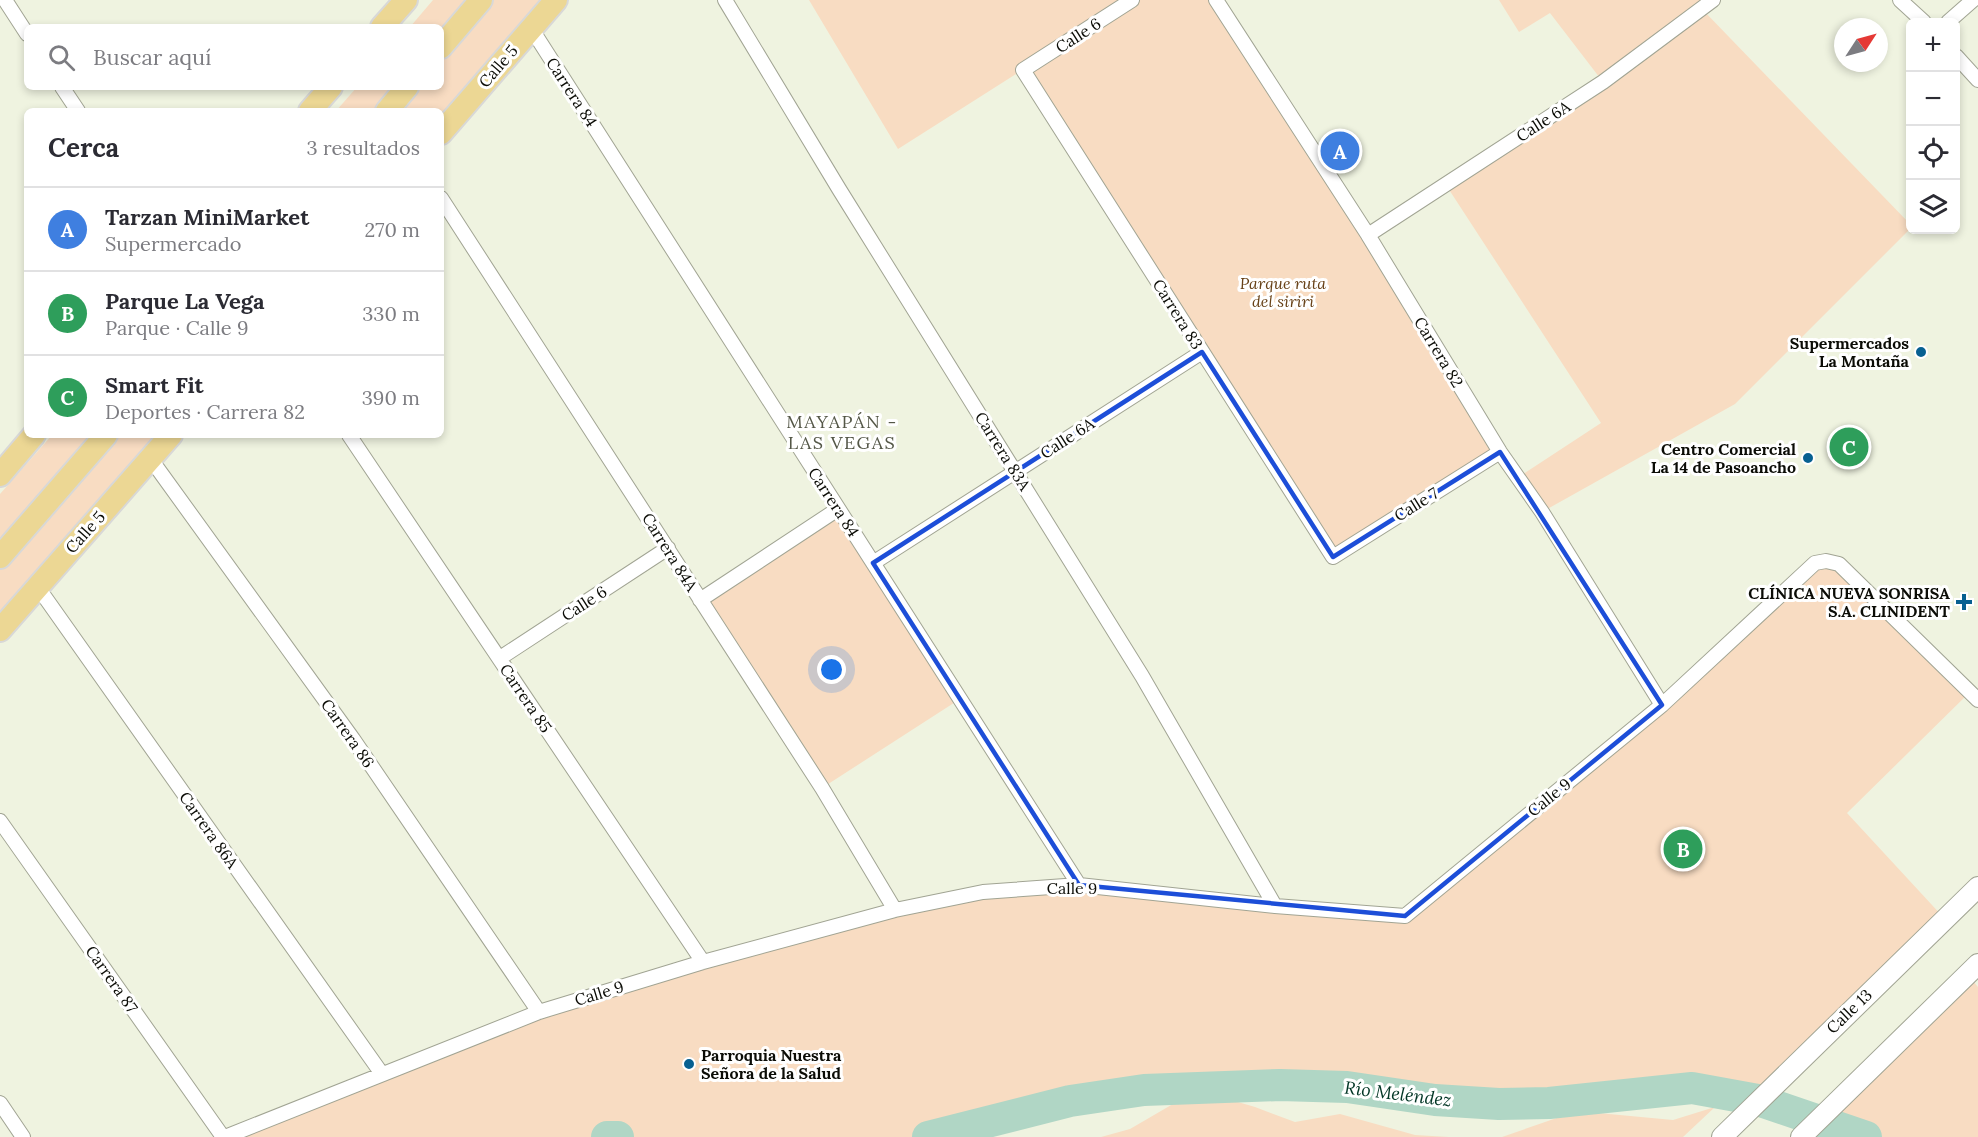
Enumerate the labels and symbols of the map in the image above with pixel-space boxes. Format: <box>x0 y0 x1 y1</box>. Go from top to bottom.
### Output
street label: Calle 6 <box>1051 13 1105 57</box>
north arrow <box>1834 18 1888 72</box>
street label: Calle 5 <box>474 41 522 91</box>
street label: Carrera 84 <box>542 54 602 131</box>
street label: Calle 6A <box>1512 96 1575 146</box>
pin: A <box>1320 128 1360 174</box>
park label: Parque ruta del siriri <box>1240 273 1326 311</box>
street label: Carrera 83 <box>1149 275 1207 353</box>
street label: Carrera 82 <box>1410 313 1468 391</box>
place label: Supermercados La Montaña <box>1790 333 1910 371</box>
marker: Supermercados La Montaña <box>1914 345 1928 359</box>
street label: Carrera 83A <box>971 408 1036 495</box>
district label: MAYAPÁN - LAS VEGAS <box>786 410 898 454</box>
street label: Calle 6A <box>1036 413 1099 463</box>
pin: C <box>1830 424 1868 470</box>
place label: Centro Comercial La 14 de Pasoancho <box>1651 439 1796 477</box>
marker: Centro Comercial La 14 de Pasoancho <box>1801 451 1815 465</box>
street label: Carrera 84 <box>804 464 864 541</box>
street label: Calle 7 <box>1390 482 1442 525</box>
street label: Calle 5 <box>61 507 109 557</box>
street label: Carrera 84A <box>638 509 703 596</box>
street label: Calle 6 <box>557 581 611 625</box>
place label: CLÍNICA NUEVA SONRISA S.A. CLINIDENT <box>1748 583 1951 621</box>
marker: CLÍNICA NUEVA SONRISA S.A. CLINIDENT <box>1955 593 1973 611</box>
your location <box>817 655 846 684</box>
street label: Carrera 85 <box>496 660 556 736</box>
street label: Carrera 86 <box>317 695 379 771</box>
street label: Calle 9 <box>1523 773 1575 821</box>
street label: Carrera 86A <box>175 788 243 873</box>
pin: B <box>1664 826 1702 872</box>
street label: Calle 9 <box>1047 878 1097 898</box>
street label: Carrera 87 <box>82 942 143 1017</box>
street label: Calle 9 <box>572 976 626 1010</box>
street label: Calle 13 <box>1822 984 1876 1038</box>
place label: Parroquia Nuestra Señora de la Salud <box>701 1045 842 1083</box>
marker: Parroquia Nuestra Señora de la Salud <box>682 1057 696 1071</box>
water label: Río Meléndez <box>1343 1076 1453 1111</box>

